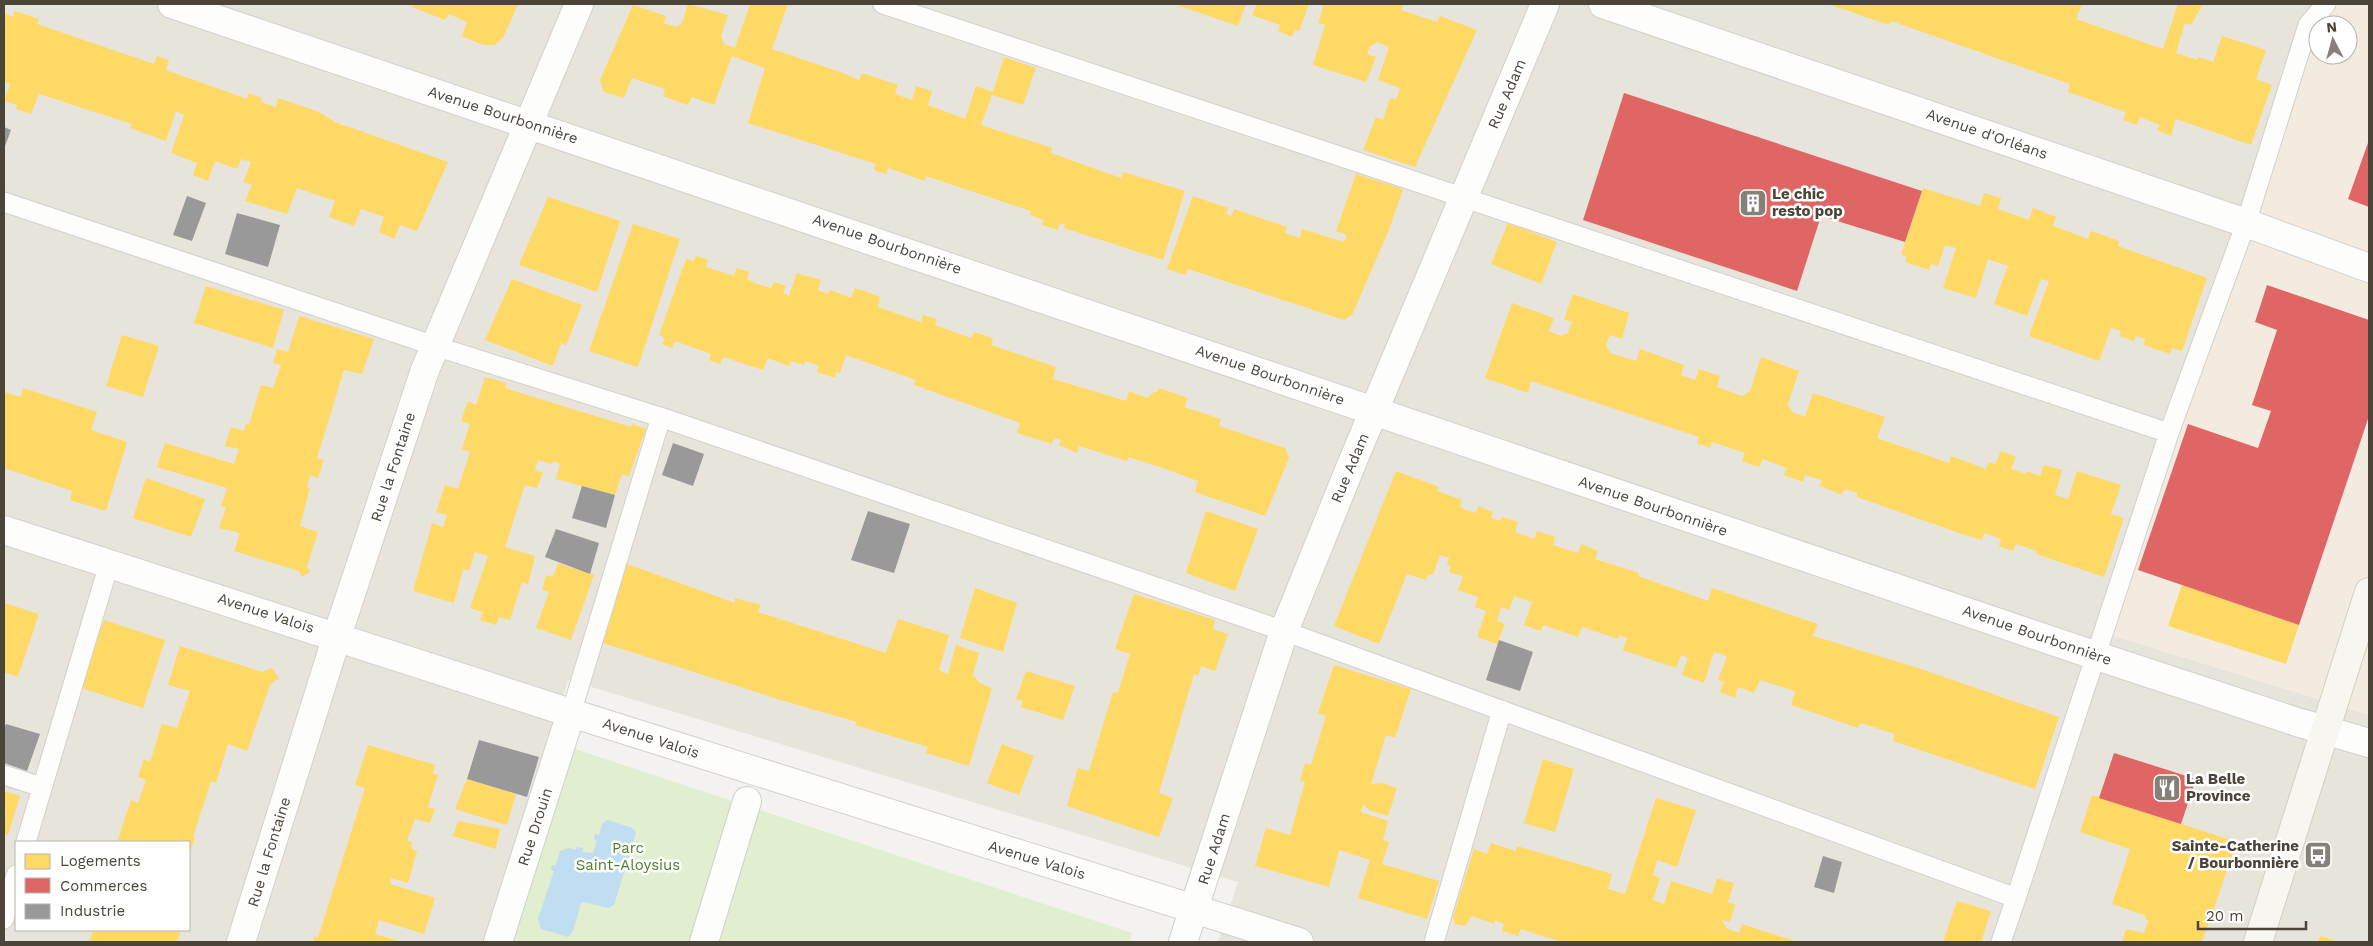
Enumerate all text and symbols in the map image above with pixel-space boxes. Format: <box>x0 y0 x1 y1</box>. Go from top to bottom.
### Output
north arrow <box>2308 15 2358 65</box>
text: N <box>2326 19 2338 36</box>
street label: Rue Adam <box>1484 56 1530 132</box>
street label: Avenue Bourbonnière <box>426 82 580 148</box>
street label: Avenue d'Orléans <box>1924 105 2050 163</box>
place label: Le chic resto pop <box>1772 185 1843 220</box>
building icon: Le chic resto pop <box>1738 188 1768 218</box>
street label: Avenue Bourbonnière <box>810 210 964 278</box>
street label: Avenue Bourbonnière <box>1193 341 1347 409</box>
street label: Rue la Fontaine <box>367 410 419 524</box>
street label: Rue Adam <box>1327 430 1373 506</box>
street label: Avenue Bourbonnière <box>1576 472 1730 540</box>
street label: Avenue Valois <box>215 589 317 637</box>
street label: Avenue Bourbonnière <box>1960 601 2114 669</box>
street label: Avenue Valois <box>600 714 702 762</box>
place label: La Belle Province <box>2186 770 2251 805</box>
restaurant icon: La Belle Province <box>2152 773 2182 803</box>
street label: Rue Drouin <box>514 786 556 868</box>
street label: Rue la Fontaine <box>244 795 294 909</box>
street label: Rue Adam <box>1194 811 1234 887</box>
street label: Avenue Valois <box>986 837 1088 883</box>
place label: Sainte-Catherine / Bourbonnière <box>2172 837 2299 872</box>
park label: Parc Saint-Aloysius <box>576 839 680 874</box>
bus stop icon: Sainte-Catherine / Bourbonnière <box>2303 840 2333 870</box>
legend <box>15 841 190 931</box>
text: Logements <box>60 852 141 870</box>
text: Commerces <box>60 877 147 895</box>
scale bar <box>2198 898 2306 930</box>
text: Industrie <box>60 902 125 920</box>
text: 20 m <box>2206 907 2244 925</box>

